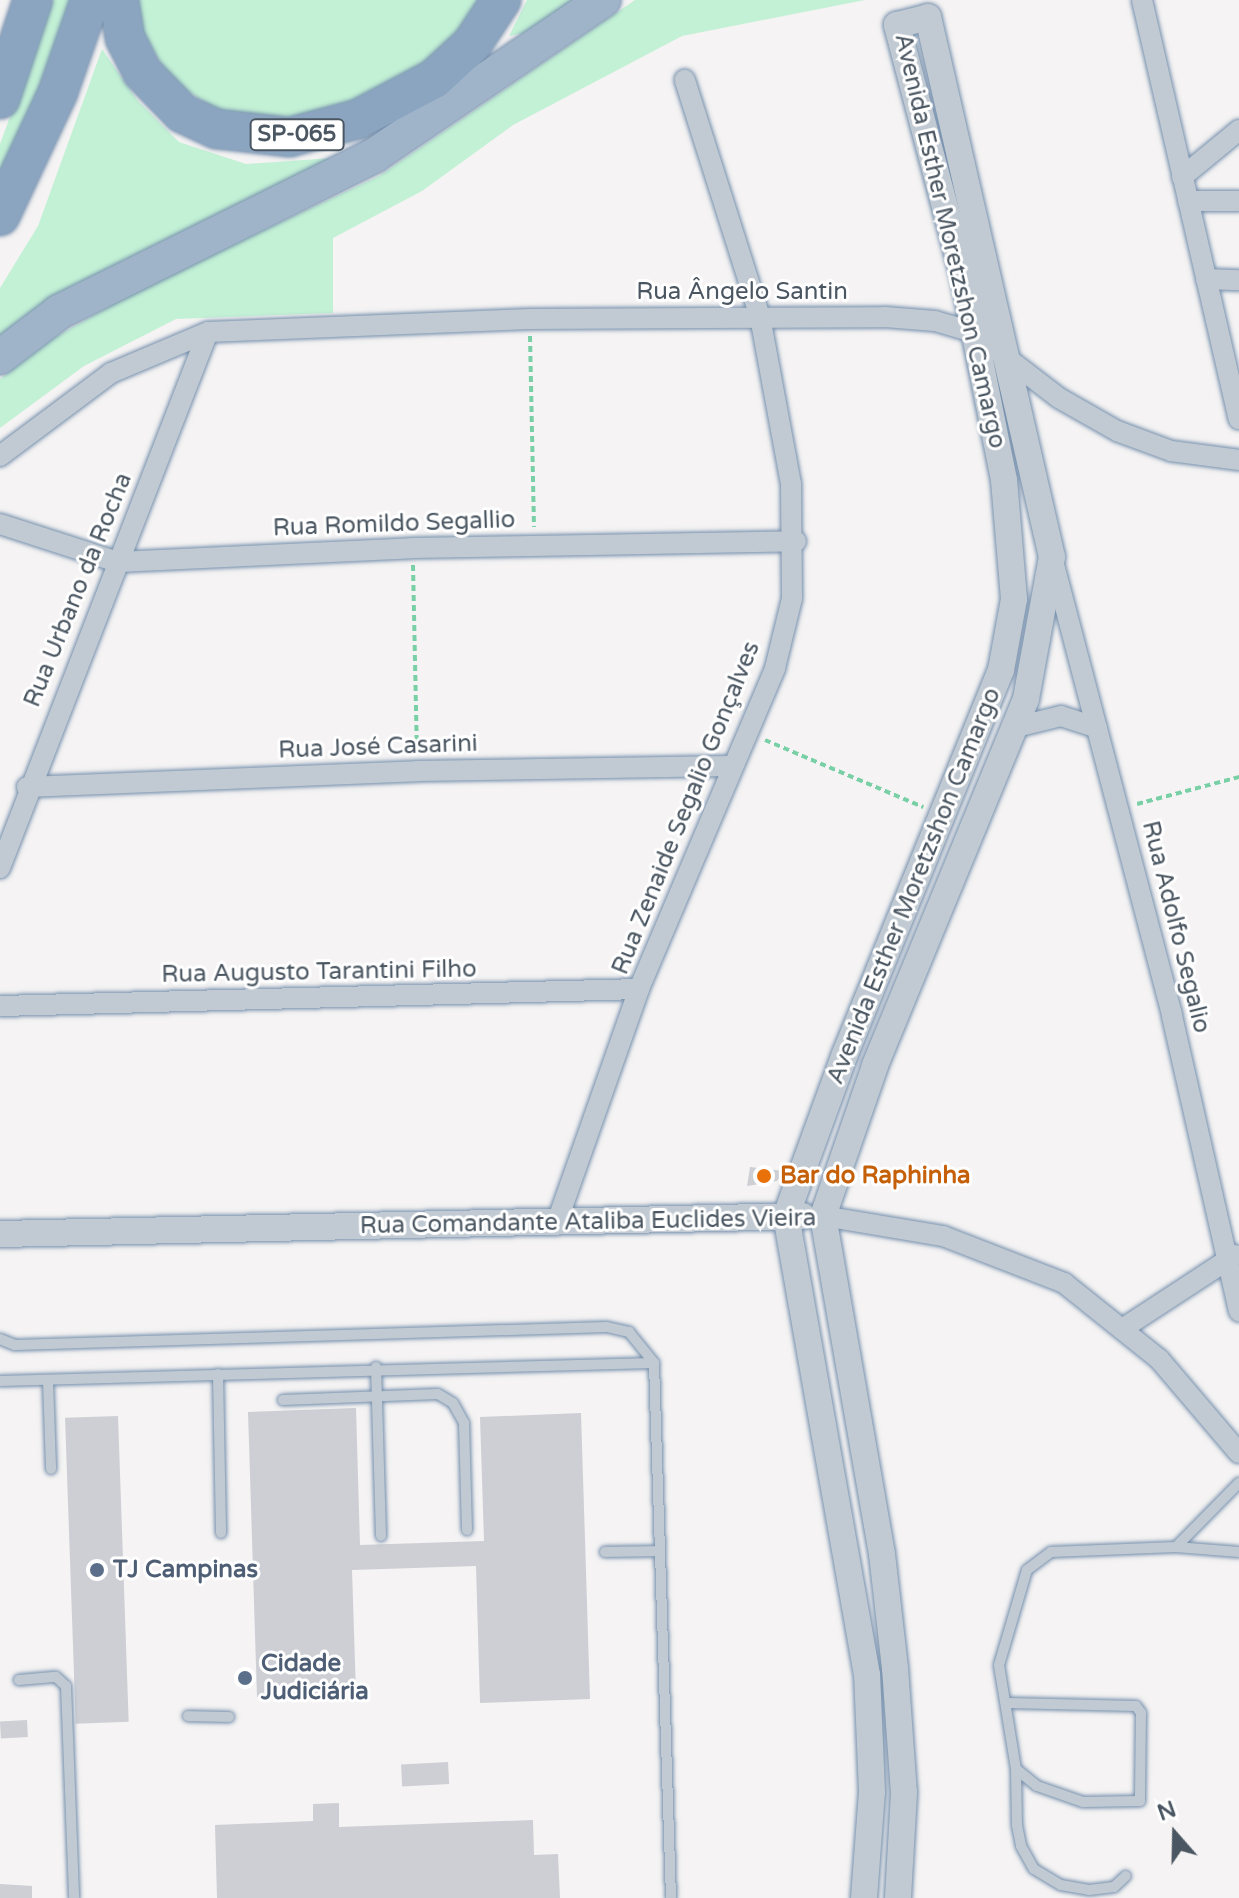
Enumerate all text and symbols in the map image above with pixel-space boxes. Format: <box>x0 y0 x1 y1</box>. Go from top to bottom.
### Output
street label: Avenida Esther Moretzshon Camargo <box>888 31 1012 451</box>
road number: SP-065 <box>249 117 345 153</box>
street label: Rua Ângelo Santin <box>636 278 848 306</box>
street label: Rua Urbano da Rocha <box>18 469 138 711</box>
street label: Rua Romildo Segallio <box>272 505 516 543</box>
street label: Rua Zenaide Segalio Gonçalves <box>606 637 766 979</box>
street label: Avenida Esther Moretzshon Camargo <box>821 684 1007 1088</box>
street label: Rua José Casarini <box>278 729 478 765</box>
street label: Rua Adolfo Segalio <box>1136 818 1216 1036</box>
street label: Rua Augusto Tarantini Filho <box>161 955 477 989</box>
place label: Bar do Raphinha <box>780 1162 971 1190</box>
marker: Bar do Raphinha <box>755 1167 773 1185</box>
street label: Rua Comandante Ataliba Euclides Vieira <box>360 1204 816 1240</box>
place label: TJ Campinas <box>113 1556 258 1584</box>
marker: TJ Campinas <box>88 1561 106 1579</box>
place label: Cidade Judiciária <box>261 1650 369 1706</box>
marker: Cidade Judiciária <box>236 1669 254 1687</box>
north arrow <box>1135 1794 1215 1874</box>
text: N <box>1154 1796 1180 1827</box>

